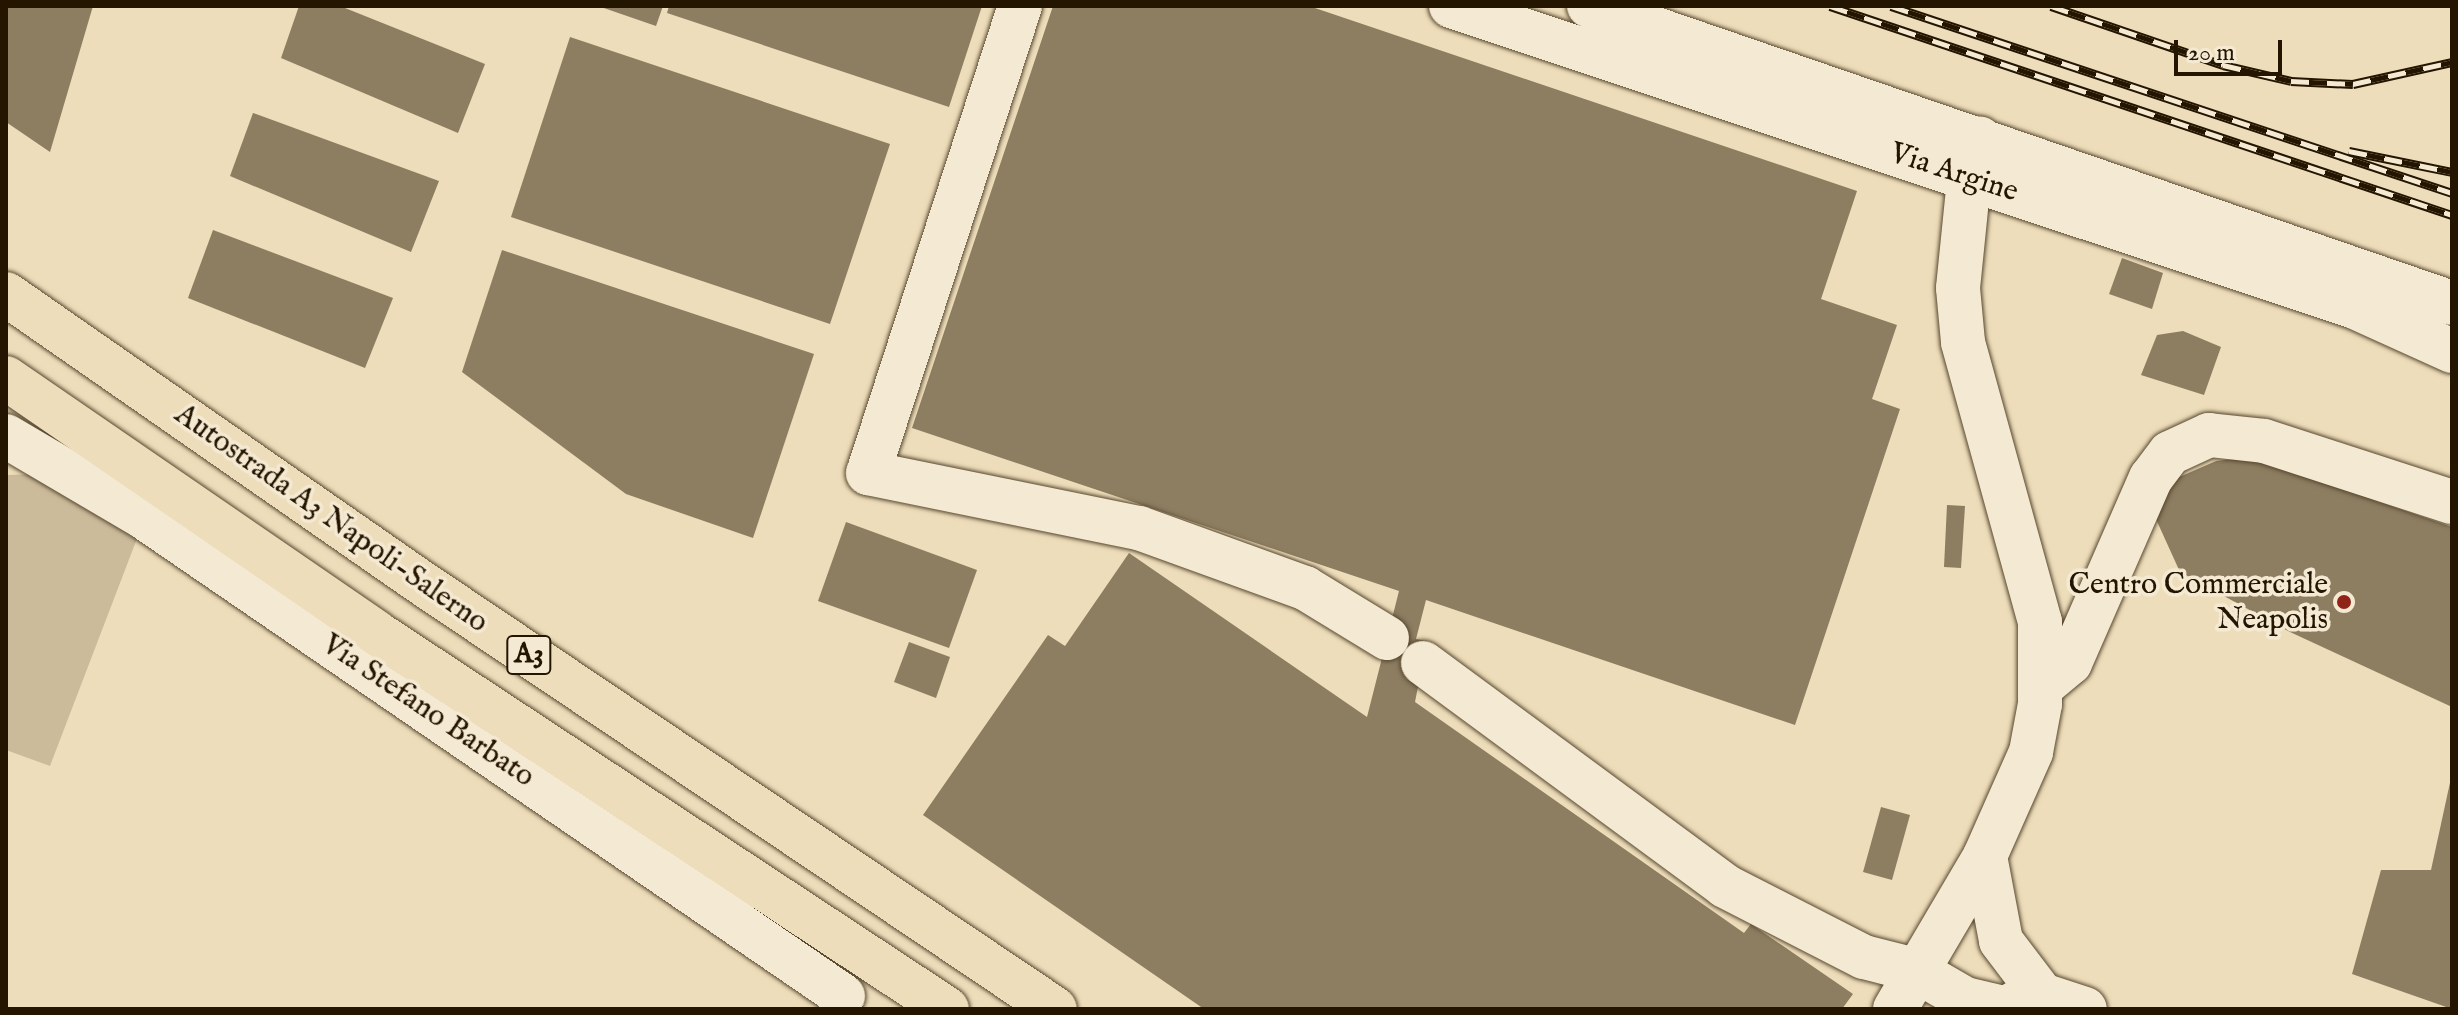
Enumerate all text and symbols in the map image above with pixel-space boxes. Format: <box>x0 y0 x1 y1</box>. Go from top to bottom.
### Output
scale bar <box>2178 24 2286 74</box>
text: 20 m <box>2188 38 2235 69</box>
street label: Via Argine <box>1885 135 2023 211</box>
street label: Autostrada A3 Napoli-Salerno <box>167 397 495 641</box>
place label: Centro Commerciale Neapolis <box>2069 567 2328 638</box>
marker: Centro Commerciale Neapolis <box>2335 593 2353 611</box>
street label: Via Stefano Barbato <box>315 627 541 795</box>
road number: A3 <box>505 631 553 679</box>

